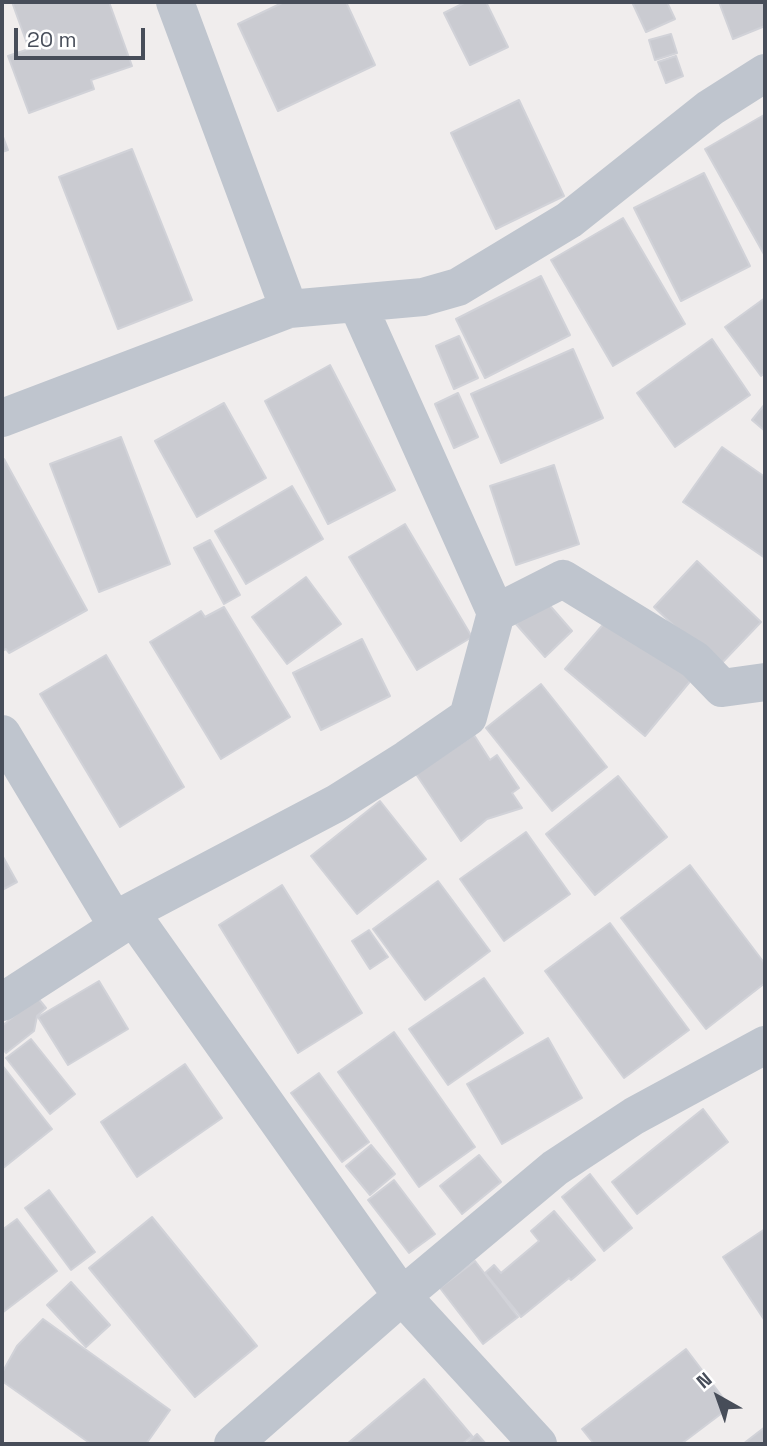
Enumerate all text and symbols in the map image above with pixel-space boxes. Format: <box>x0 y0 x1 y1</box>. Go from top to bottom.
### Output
scale bar <box>18 14 149 58</box>
text: 20 m <box>27 26 77 53</box>
north arrow <box>683 1362 753 1432</box>
text: N <box>691 1367 717 1394</box>

